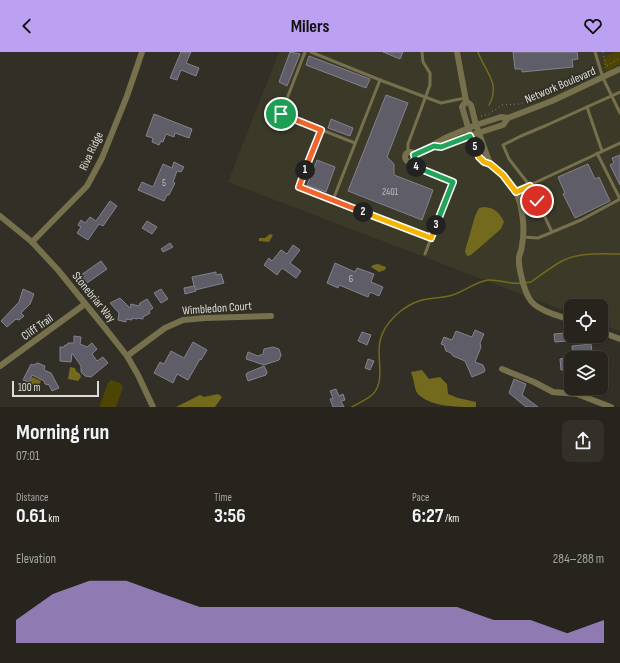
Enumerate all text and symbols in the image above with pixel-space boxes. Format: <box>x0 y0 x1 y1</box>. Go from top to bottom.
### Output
icon: back <box>16 15 38 37</box>
icon: heart <box>582 15 604 37</box>
text: Milers <box>291 16 329 37</box>
street label: Network Boulevard <box>522 64 598 107</box>
pin <box>264 97 298 131</box>
icon: arrive <box>270 103 292 125</box>
street label: Riva Ridge <box>76 129 107 173</box>
pin: 5 <box>465 137 485 157</box>
text: 5 <box>473 140 477 153</box>
pin: 4 <box>406 157 426 177</box>
pin: 1 <box>295 160 315 180</box>
text: 4 <box>413 160 419 173</box>
text: 1 <box>303 163 307 176</box>
house number: 5 <box>162 177 166 189</box>
pin <box>520 184 554 218</box>
house number: 2401 <box>382 186 399 198</box>
icon: check <box>526 190 548 212</box>
pin: 2 <box>353 202 373 222</box>
text: 2 <box>361 205 365 218</box>
pin: 3 <box>426 215 446 235</box>
text: 3 <box>434 218 438 231</box>
street label: Stonebriar Way <box>69 269 119 326</box>
house number: 6 <box>349 273 353 285</box>
street label: Wimbledon Court <box>182 299 253 318</box>
map controls <box>564 299 608 395</box>
button: locate <box>564 299 608 343</box>
street label: Cliff Trail <box>18 311 56 344</box>
button: layers <box>564 351 608 395</box>
scale bar <box>12 379 99 398</box>
text: 100 m <box>18 381 40 394</box>
text: Morning run <box>16 419 109 446</box>
button: share <box>562 420 604 462</box>
text: 07:01 <box>16 448 40 464</box>
text: Distance <box>16 491 48 504</box>
text: Time <box>214 491 232 504</box>
text: Pace <box>412 491 430 504</box>
text: 0.61 <box>16 504 46 528</box>
text: 3:56 <box>214 504 246 528</box>
text: 6:27 <box>412 504 443 528</box>
text: km <box>46 512 60 525</box>
text: /km <box>443 512 459 525</box>
text: Elevation <box>16 551 56 567</box>
text: 284–288 m <box>553 551 604 567</box>

